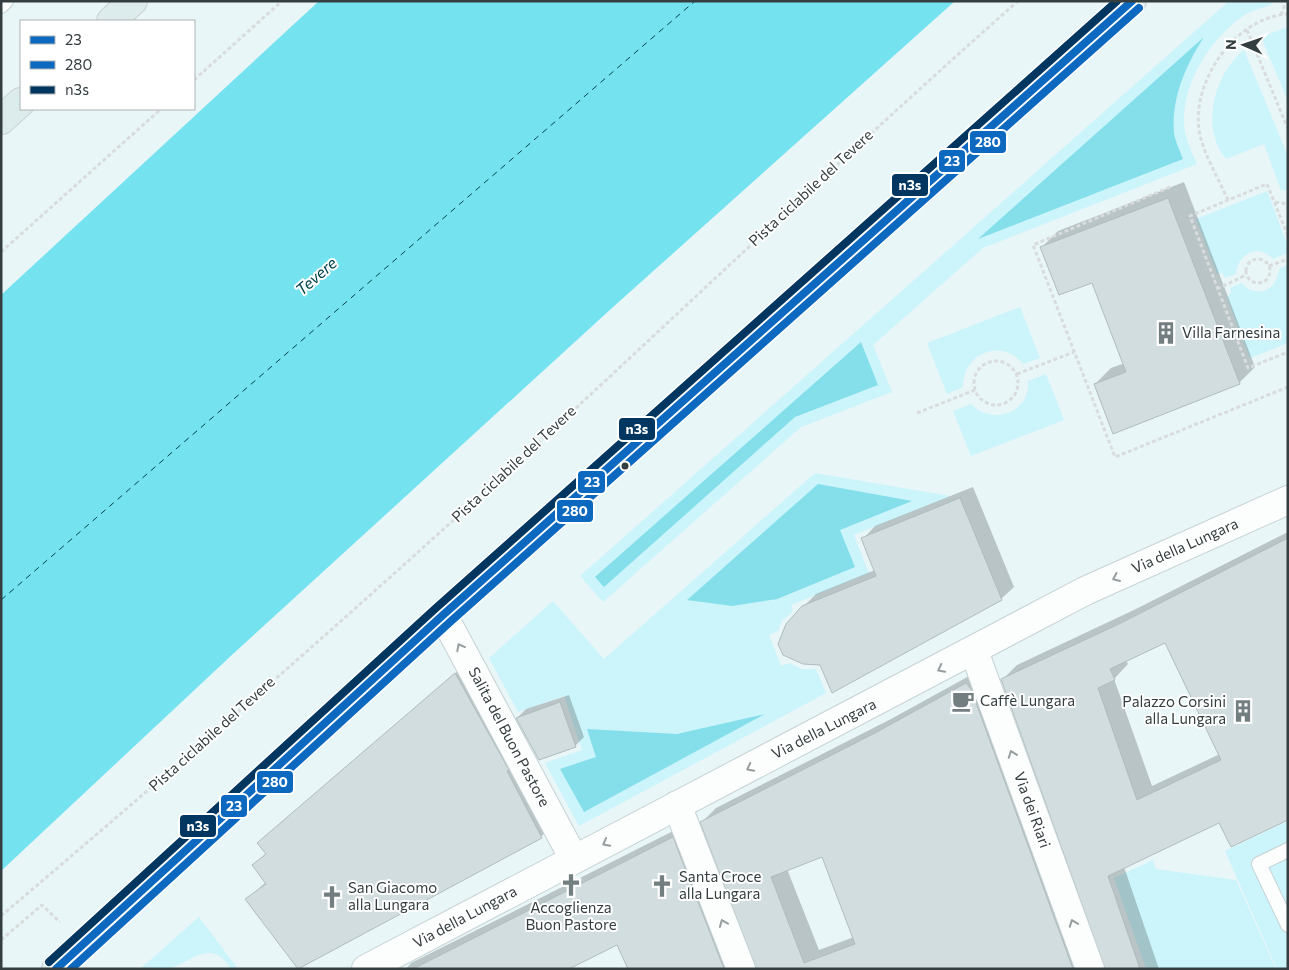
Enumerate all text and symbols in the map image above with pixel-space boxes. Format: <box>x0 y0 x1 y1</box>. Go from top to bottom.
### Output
legend <box>20 20 195 110</box>
north arrow <box>1219 20 1269 70</box>
text: 23 <box>65 30 82 48</box>
text: N <box>1222 39 1239 50</box>
text: 280 <box>65 55 92 73</box>
text: n3s <box>65 80 89 98</box>
street label: Pista ciclabile del Tevere <box>745 125 876 249</box>
line badge: 280 <box>969 130 1007 154</box>
text: 280 <box>975 133 1001 150</box>
line badge: 23 <box>938 149 966 173</box>
text: 23 <box>944 152 960 169</box>
line badge: n3s <box>891 173 929 197</box>
text: n3s <box>899 176 922 193</box>
water label: Tevere <box>291 252 341 299</box>
building icon: Villa Farnesina <box>1153 320 1179 346</box>
place label: Villa Farnesina <box>1182 323 1280 341</box>
street label: Pista ciclabile del Tevere <box>448 401 579 525</box>
line badge: n3s <box>618 417 656 441</box>
text: n3s <box>626 420 649 437</box>
unlabelled marker <box>620 461 630 471</box>
line badge: 23 <box>577 470 606 494</box>
text: 23 <box>584 473 600 490</box>
line badge: 280 <box>556 499 594 523</box>
text: 280 <box>562 502 588 519</box>
street label: Via della Lungara <box>1128 513 1241 577</box>
one-way arrow <box>1112 571 1121 582</box>
one-way arrow <box>456 643 466 652</box>
one-way arrow <box>937 663 946 673</box>
street label: Salita del Buon Pastore <box>465 664 554 810</box>
street label: Pista ciclabile del Tevere <box>145 672 278 794</box>
cafe icon: Caffè Lungara <box>950 688 976 714</box>
place label: Caffè Lungara <box>980 691 1075 709</box>
place label: Palazzo Corsini alla Lungara <box>1122 692 1226 727</box>
street label: Via della Lungara <box>768 694 879 762</box>
building icon: Palazzo Corsini alla Lungara <box>1230 698 1256 724</box>
one-way arrow <box>1008 750 1018 759</box>
one-way arrow <box>746 762 755 772</box>
street label: Via dei Riari <box>1011 769 1055 850</box>
line badge: 280 <box>256 770 294 794</box>
text: 280 <box>262 773 288 790</box>
line badge: 23 <box>220 794 248 818</box>
text: 23 <box>226 797 242 814</box>
line badge: n3s <box>179 814 217 838</box>
text: n3s <box>187 817 210 834</box>
one-way arrow <box>602 837 611 847</box>
place label: Santa Croce alla Lungara <box>679 867 761 902</box>
church icon: Accoglienza Buon Pastore <box>558 872 584 898</box>
church icon: Santa Croce alla Lungara <box>649 873 675 899</box>
place label: San Giacomo alla Lungara <box>348 878 437 913</box>
street label: Via della Lungara <box>410 881 519 951</box>
church icon: San Giacomo alla Lungara <box>319 884 345 910</box>
place label: Accoglienza Buon Pastore <box>525 898 617 933</box>
one-way arrow <box>1069 919 1079 928</box>
one-way arrow <box>719 920 729 928</box>

